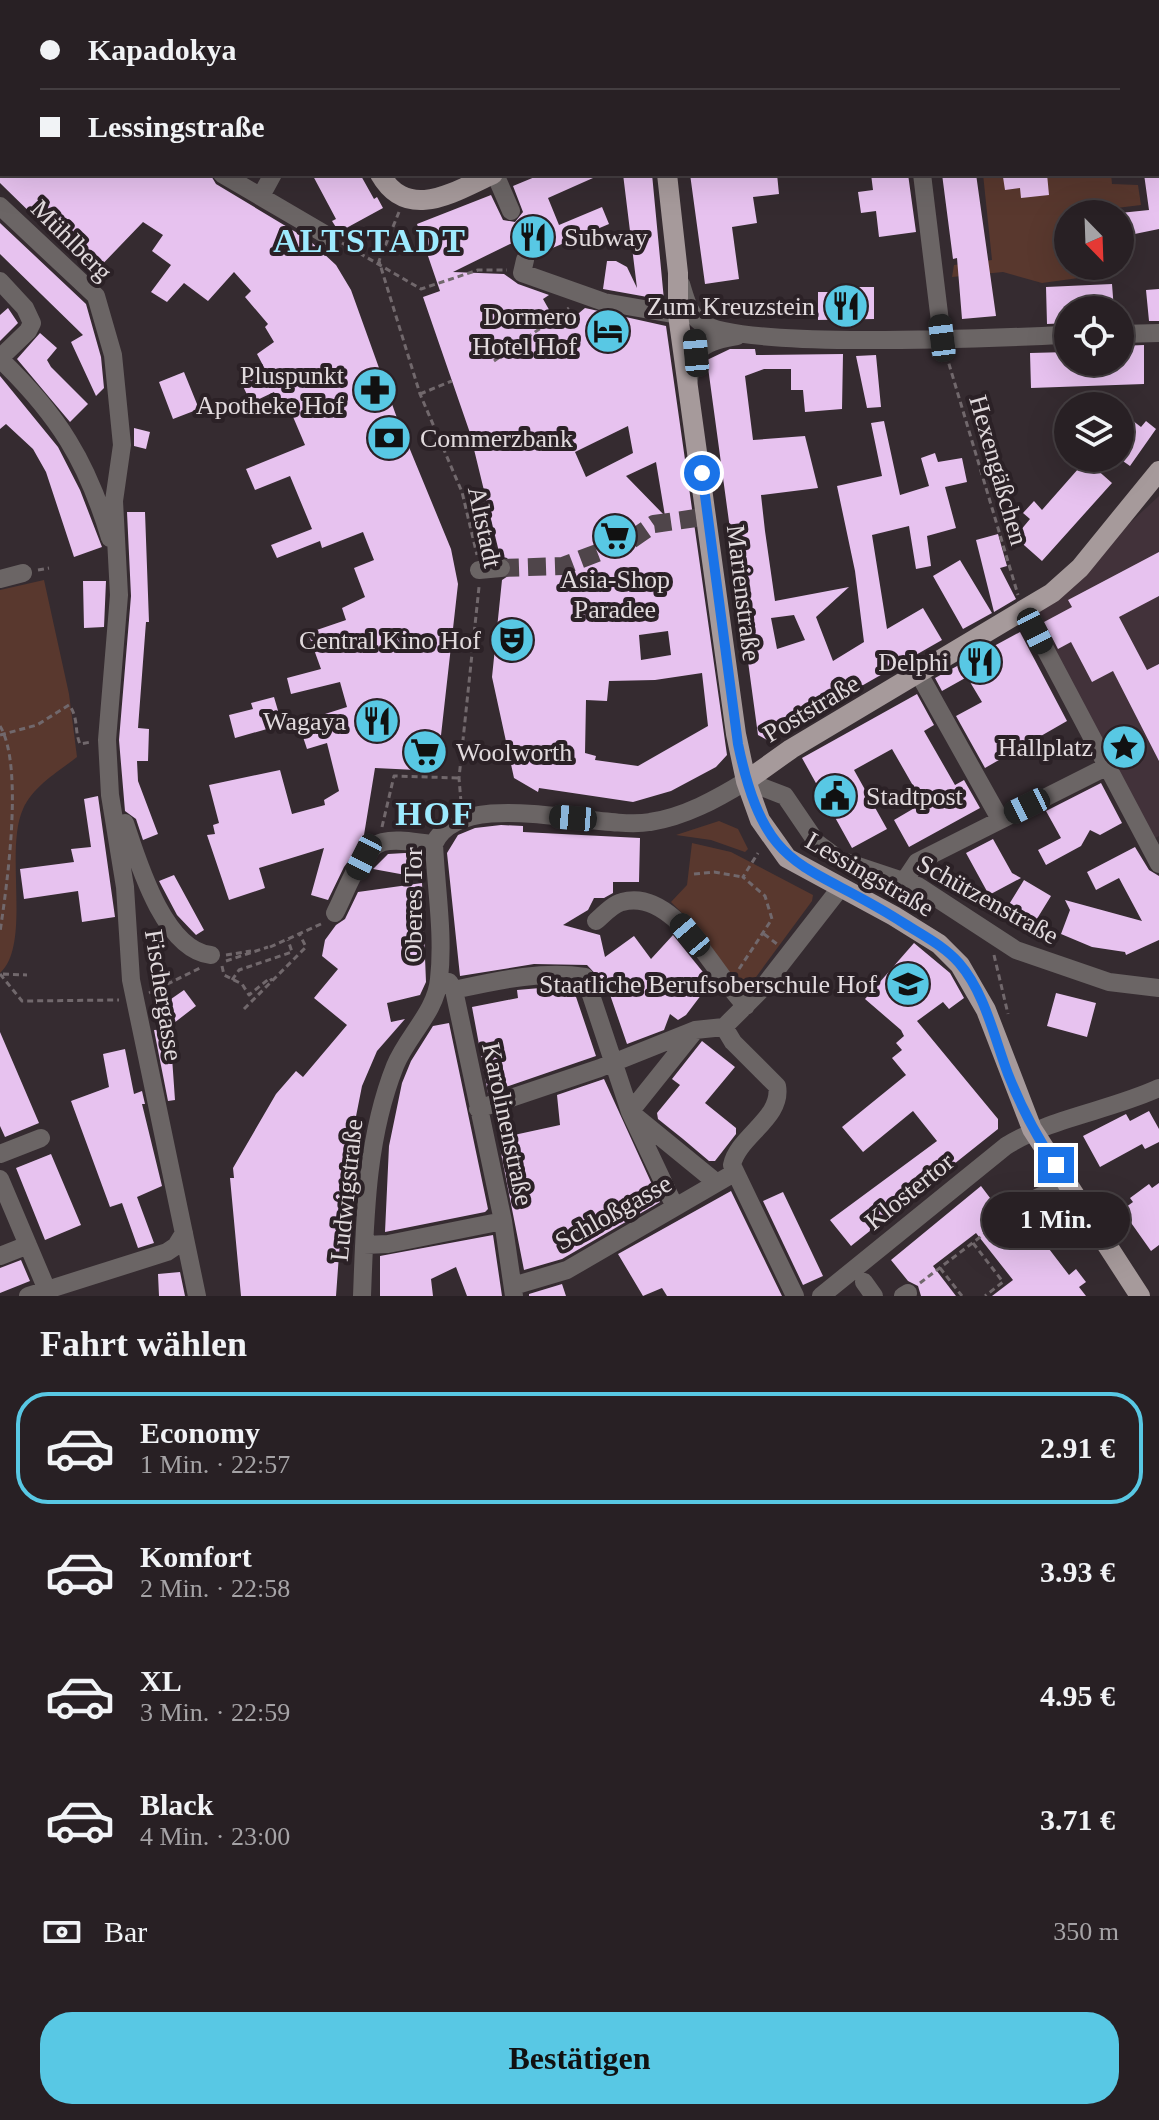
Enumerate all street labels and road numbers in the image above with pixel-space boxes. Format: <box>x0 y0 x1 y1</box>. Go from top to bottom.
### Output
street label: Mühlberg <box>25 194 118 287</box>
street label: Hexengäßchen <box>963 392 1034 548</box>
street label: Altstadt <box>462 484 507 571</box>
street label: Marienstraße <box>721 523 766 663</box>
street label: Poststraße <box>758 668 865 748</box>
street label: Lessingstraße <box>801 826 939 923</box>
street label: Oberes Tor <box>399 847 428 963</box>
street label: Schützenstraße <box>912 849 1064 950</box>
street label: Fischergasse <box>139 927 188 1063</box>
street label: Karolinenstraße <box>476 1040 539 1208</box>
street label: Ludwigstraße <box>325 1117 368 1263</box>
street label: Klostertor <box>859 1147 960 1236</box>
street label: Schloßgasse <box>550 1169 676 1256</box>

